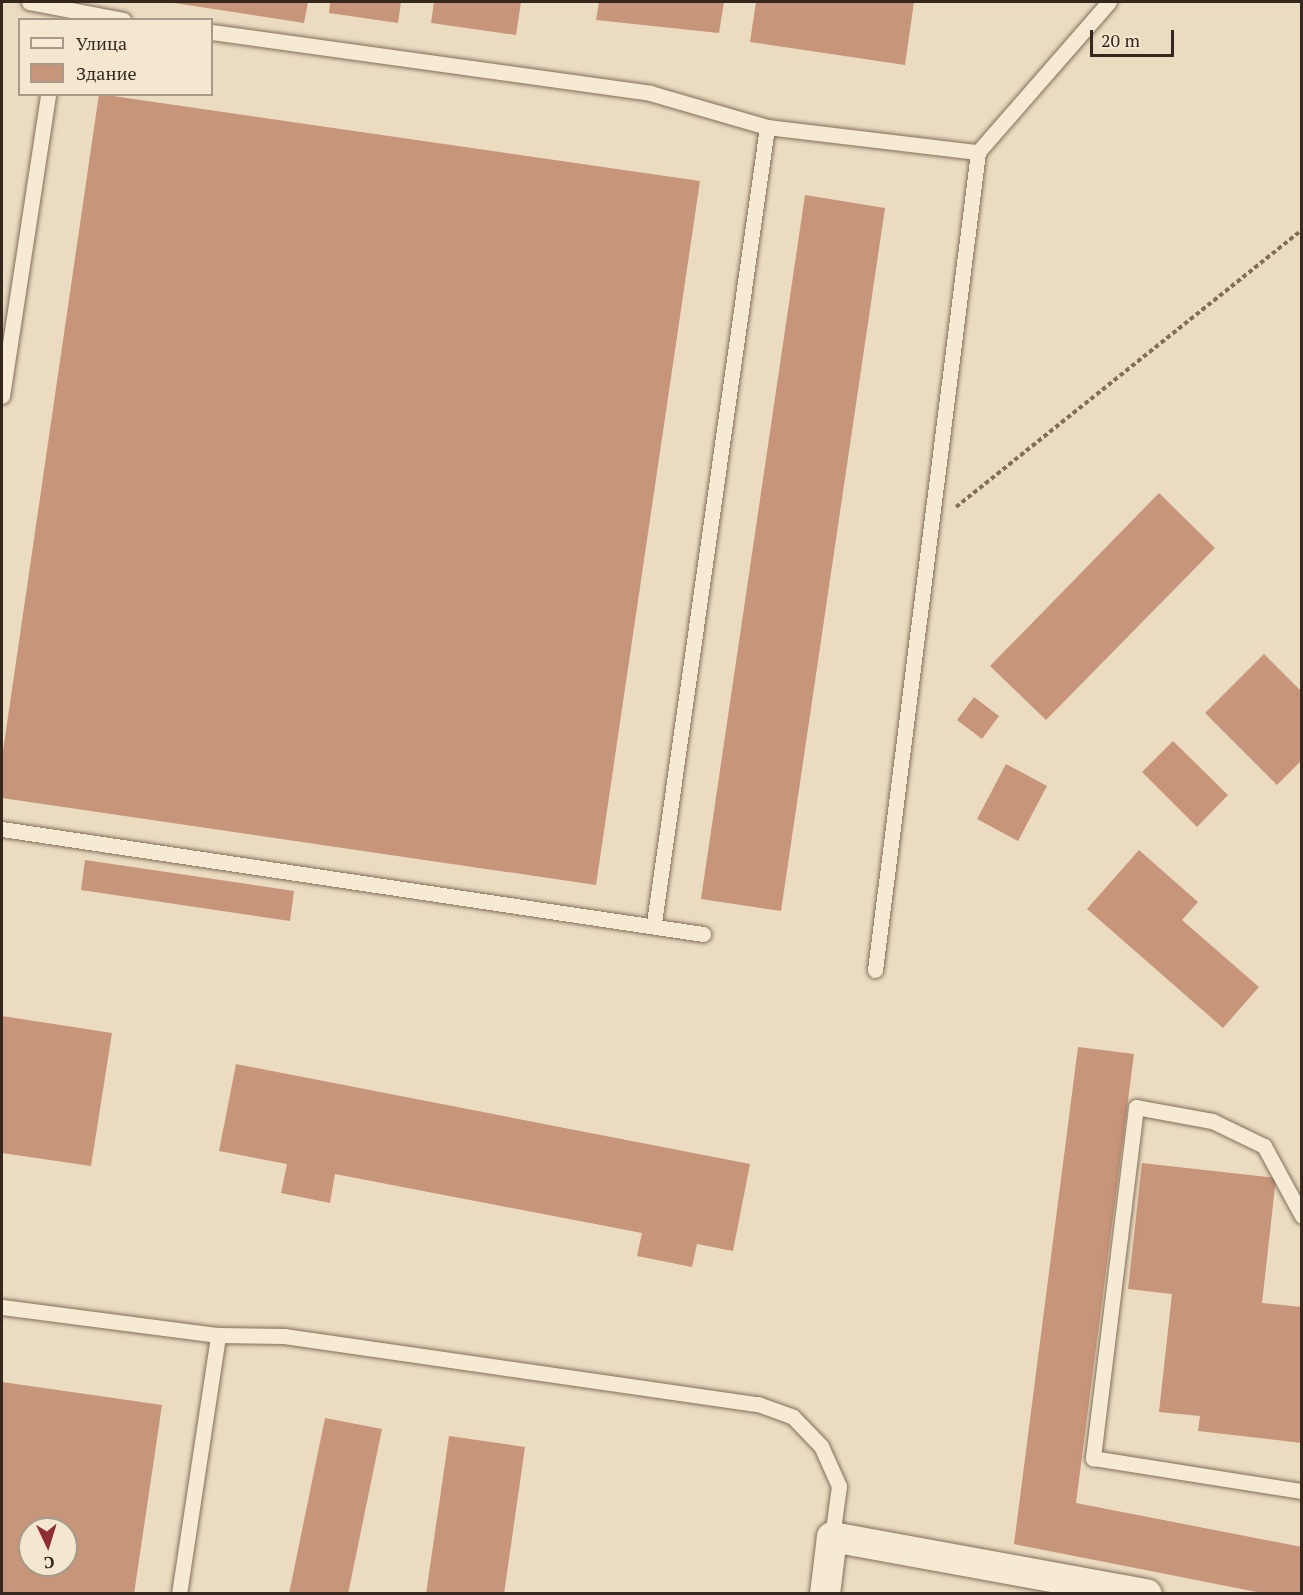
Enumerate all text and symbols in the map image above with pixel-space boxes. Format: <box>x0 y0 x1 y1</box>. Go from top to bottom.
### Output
legend <box>18 18 213 96</box>
scale bar <box>1093 18 1177 56</box>
text: 20 m <box>1101 28 1140 52</box>
text: Улица <box>76 31 127 55</box>
text: Здание <box>76 61 136 85</box>
north arrow <box>18 1517 78 1577</box>
text: С <box>43 1552 55 1574</box>

